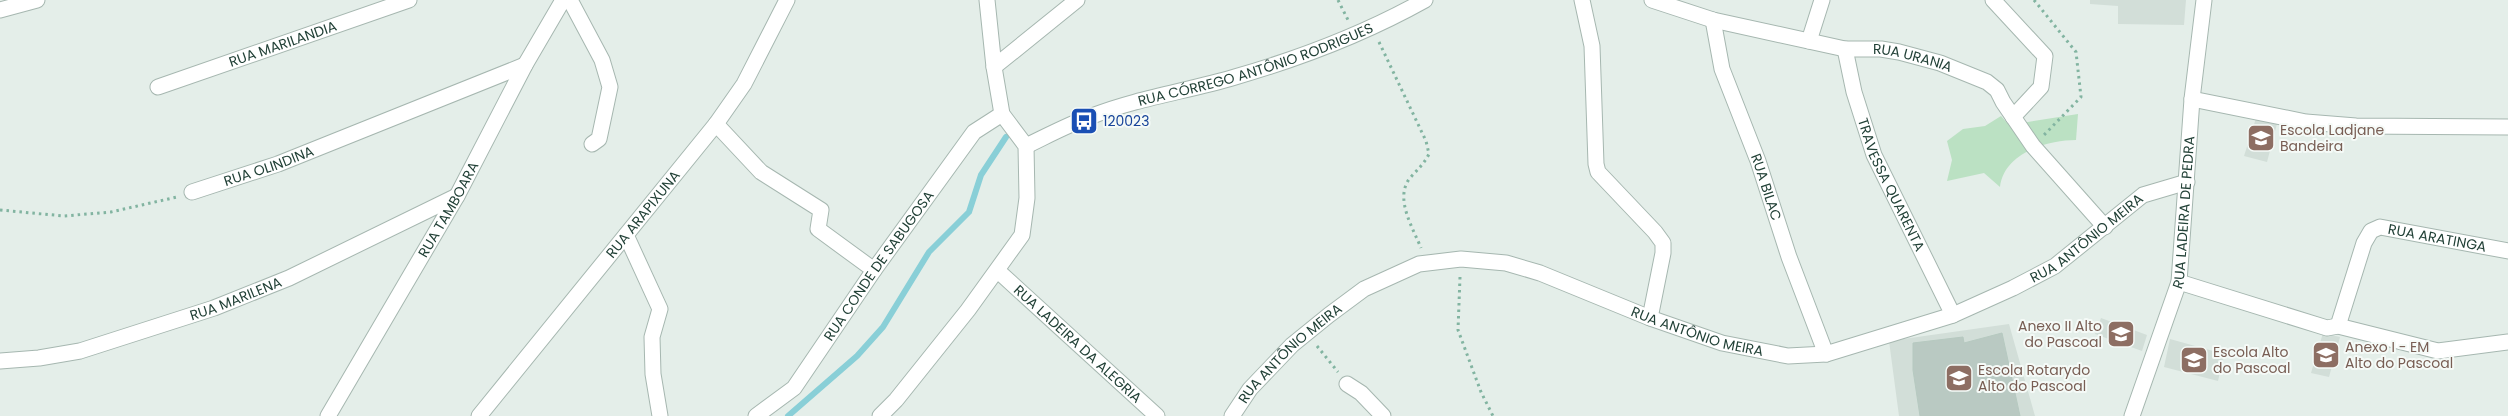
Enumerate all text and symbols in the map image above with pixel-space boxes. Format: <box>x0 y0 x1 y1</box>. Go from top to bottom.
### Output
street label: RUA MARILANDIA <box>226 16 339 72</box>
street label: RUA CÓRREGO ANTÔNIO RODRIGUES <box>1136 18 1376 111</box>
street label: RUA URANIA <box>1873 39 1955 77</box>
bus stop icon: 120023 <box>1069 106 1099 136</box>
place label: 120023 <box>1103 111 1149 131</box>
street label: TRAVESSA QUARENTA <box>1853 116 1930 255</box>
place label: Escola Ladjane Bandeira <box>2280 120 2384 156</box>
school or university icon: Escola Ladjane Bandeira <box>2246 123 2276 153</box>
street label: RUA LADEIRA DE PEDRA <box>2167 135 2199 291</box>
street label: RUA OLINDINA <box>221 141 317 191</box>
street label: RUA BILAC <box>1746 150 1787 223</box>
street label: RUA TAMBOARA <box>413 158 483 261</box>
street label: RUA ARAPIXUNA <box>601 166 685 262</box>
street label: RUA CONDE DE SABUGOSA <box>819 186 939 345</box>
street label: RUA ANTÔNIO MEIRA <box>2026 189 2147 287</box>
street label: RUA ARATINGA <box>2386 219 2488 257</box>
street label: RUA MARILENA <box>187 272 285 325</box>
street label: RUA LADEIRA DA ALEGRIA <box>1009 280 1146 407</box>
street label: RUA ANTÔNIO MEIRA <box>1233 299 1346 407</box>
street label: RUA ANTÔNIO MEIRA <box>1628 301 1765 361</box>
place label: Anexo II Alto do Pascoal <box>2018 316 2102 352</box>
school or university icon: Anexo II Alto do Pascoal <box>2106 319 2136 349</box>
place label: Anexo I - EM Alto do Pascoal <box>2345 337 2453 373</box>
school or university icon: Anexo I - EM Alto do Pascoal <box>2311 340 2341 370</box>
place label: Escola Alto do Pascoal <box>2213 342 2290 378</box>
school or university icon: Escola Alto do Pascoal <box>2179 345 2209 375</box>
place label: Escola Rotarydo Alto do Pascoal <box>1978 360 2090 396</box>
school or university icon: Escola Rotarydo Alto do Pascoal <box>1944 363 1974 393</box>

